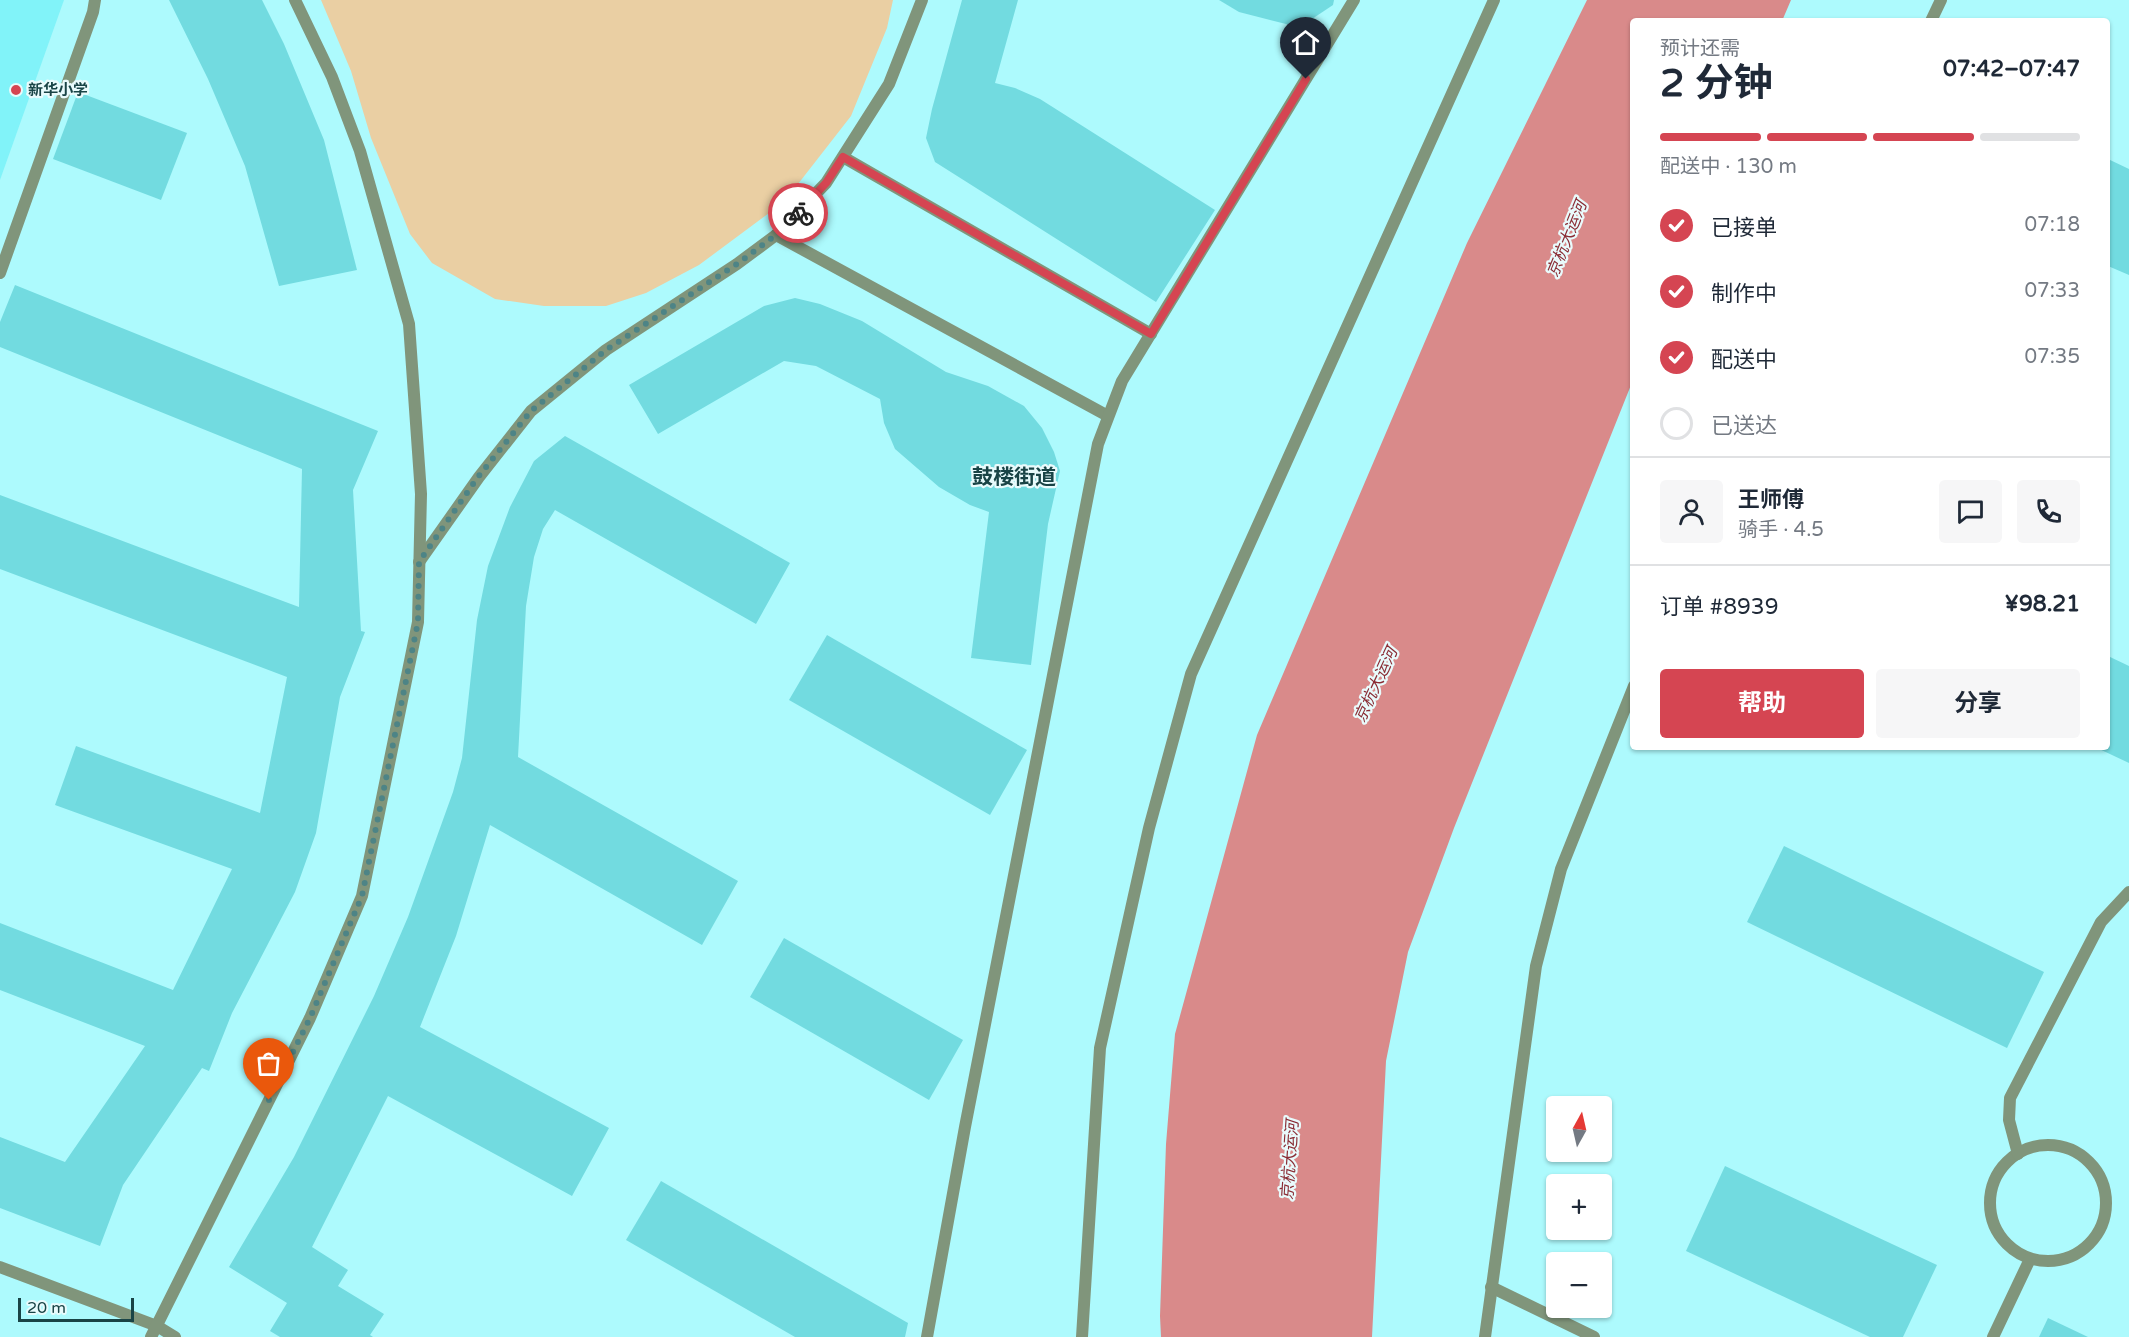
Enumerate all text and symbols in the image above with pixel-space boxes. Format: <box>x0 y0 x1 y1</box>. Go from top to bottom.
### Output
pin <box>1280 17 1331 79</box>
icon: home <box>1289 26 1322 59</box>
text: 预计还需 <box>1660 37 1740 61</box>
text: 07:42–07:47 <box>1943 56 2080 82</box>
text: 2 分钟 <box>1660 60 1773 107</box>
place label: 新华小学 <box>28 81 88 99</box>
marker: 新华小学 <box>9 83 23 97</box>
text: 配送中 · 130 m <box>1660 155 1797 179</box>
courier <box>768 183 828 243</box>
water label: 京杭大运河 <box>1543 195 1592 280</box>
icon: bike <box>782 197 815 230</box>
icon: check <box>1660 209 1693 242</box>
text: 07:18 <box>2025 213 2080 237</box>
text: 已接单 <box>1711 215 1777 241</box>
icon: check <box>1660 275 1693 308</box>
text: 07:33 <box>2025 279 2080 303</box>
text: 制作中 <box>1711 281 1777 307</box>
icon: check <box>1660 341 1693 374</box>
text: 07:35 <box>2025 345 2080 369</box>
text: 配送中 <box>1711 347 1777 373</box>
text: 已送达 <box>1711 413 1777 439</box>
district label: 鼓楼街道 <box>972 465 1056 490</box>
button: person <box>1660 480 1723 543</box>
button: chat <box>1939 480 2002 543</box>
button: phone <box>2017 480 2080 543</box>
text: 王师傅 <box>1738 487 1804 513</box>
text: 骑手 · 4.5 <box>1738 518 1824 542</box>
text: ¥98.21 <box>2005 591 2080 617</box>
text: 订单 #8939 <box>1660 594 1778 620</box>
water label: 京杭大运河 <box>1350 642 1403 725</box>
button: 帮助 <box>1660 669 1864 738</box>
button: 分享 <box>1876 669 2080 738</box>
pin <box>243 1038 294 1100</box>
icon: bag <box>252 1047 285 1080</box>
north arrow <box>1546 1096 1612 1162</box>
map controls <box>1546 1096 1612 1318</box>
water label: 京杭大运河 <box>1277 1116 1303 1201</box>
button: + <box>1546 1174 1612 1240</box>
button: − <box>1546 1252 1612 1318</box>
scale bar <box>18 1295 134 1322</box>
text: 20 m <box>27 1298 66 1318</box>

